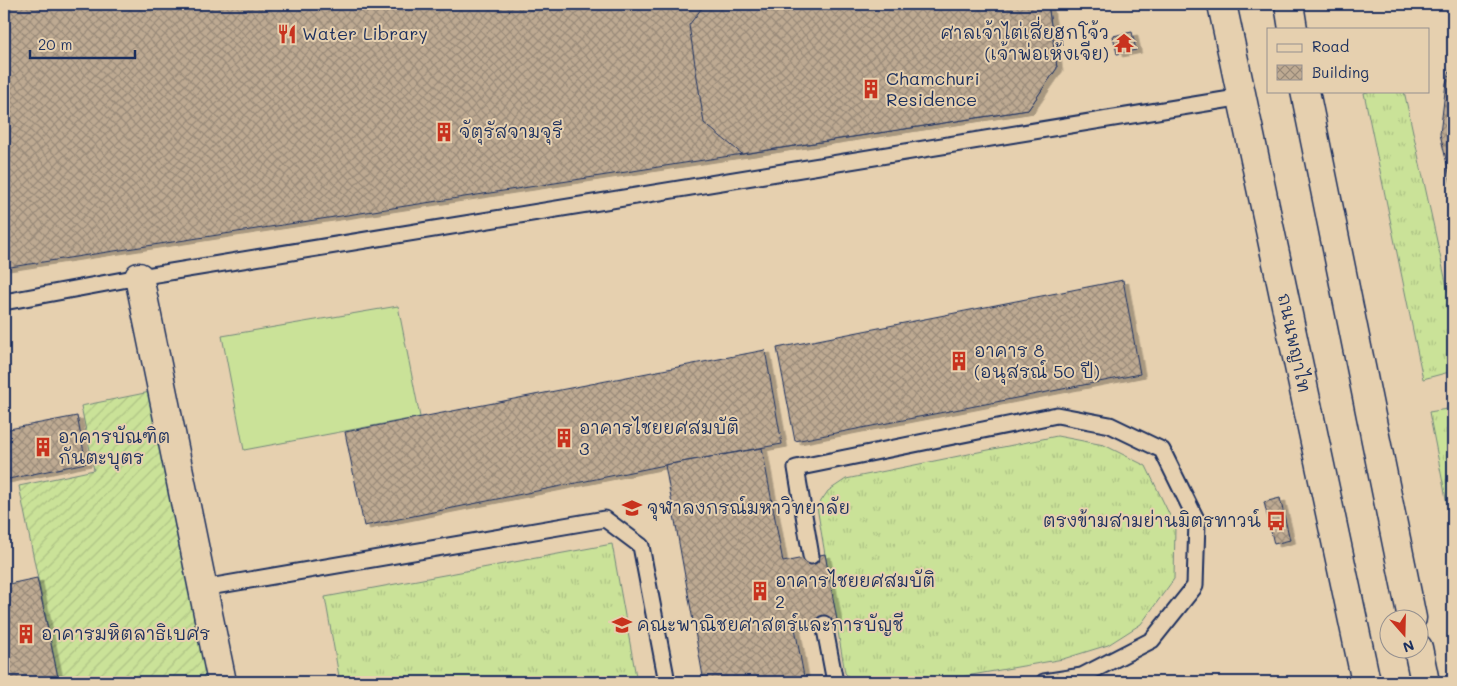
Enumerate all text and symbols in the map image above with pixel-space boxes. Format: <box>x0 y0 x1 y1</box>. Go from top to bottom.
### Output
place label: ศาลเจ้าไต่เสี่ยฮุกโจ้ว (เจ้าพ่อเห้งเจีย) <box>940 16 1109 65</box>
place label: Water Library <box>302 21 428 45</box>
restaurant icon: Water Library <box>276 23 298 45</box>
scale bar <box>30 28 135 60</box>
legend <box>1267 28 1430 92</box>
temple icon: ศาลเจ้าไต่เสี่ยฮุกโจ้ว (เจ้าพ่อเห้งเจีย) <box>1113 32 1135 54</box>
text: 20 m <box>38 34 72 54</box>
text: Road <box>1312 36 1349 56</box>
text: Building <box>1312 62 1369 82</box>
place label: Chamchuri Residence <box>886 66 980 111</box>
building icon: Chamchuri Residence <box>860 78 882 100</box>
place label: จัตุรัสจามจุรี <box>459 119 563 145</box>
building icon: จัตุรัสจามจุรี <box>433 121 455 143</box>
street label: ถนนพญาไท <box>1273 291 1317 395</box>
place label: อาคาร 8 (อนุสรณ์ 50 ปี) <box>974 338 1100 385</box>
building icon: อาคาร 8 (อนุสรณ์ 50 ปี) <box>948 350 970 372</box>
place label: อาคารไชยยศสมบัติ 3 <box>579 415 739 460</box>
place label: อาคารบัณฑิต กันตะบุตร <box>58 424 170 471</box>
building icon: อาคารไชยยศสมบัติ 3 <box>553 427 575 449</box>
building icon: อาคารบัณฑิต กันตะบุตร <box>32 436 54 458</box>
place label: จุฬาลงกรณ์มหาวิทยาลัย <box>647 495 850 521</box>
school or university icon: จุฬาลงกรณ์มหาวิทยาลัย <box>621 497 643 519</box>
place label: ตรงข้ามสามย่านมิตรทาวน์ <box>1043 508 1261 532</box>
bus stop icon: ตรงข้ามสามย่านมิตรทาวน์ <box>1265 510 1287 532</box>
place label: อาคารไชยยศสมบัติ 2 <box>775 568 935 613</box>
building icon: อาคารไชยยศสมบัติ 2 <box>749 580 771 602</box>
north arrow <box>1380 608 1430 658</box>
place label: คณะพาณิชยศาสตร์และการบัญชี <box>637 611 903 636</box>
school or university icon: คณะพาณิชยศาสตร์และการบัญชี <box>611 614 633 636</box>
place label: อาคารมหิตลาธิเบศร <box>41 621 210 645</box>
building icon: อาคารมหิตลาธิเบศร <box>15 623 37 645</box>
text: N <box>1400 636 1417 657</box>

